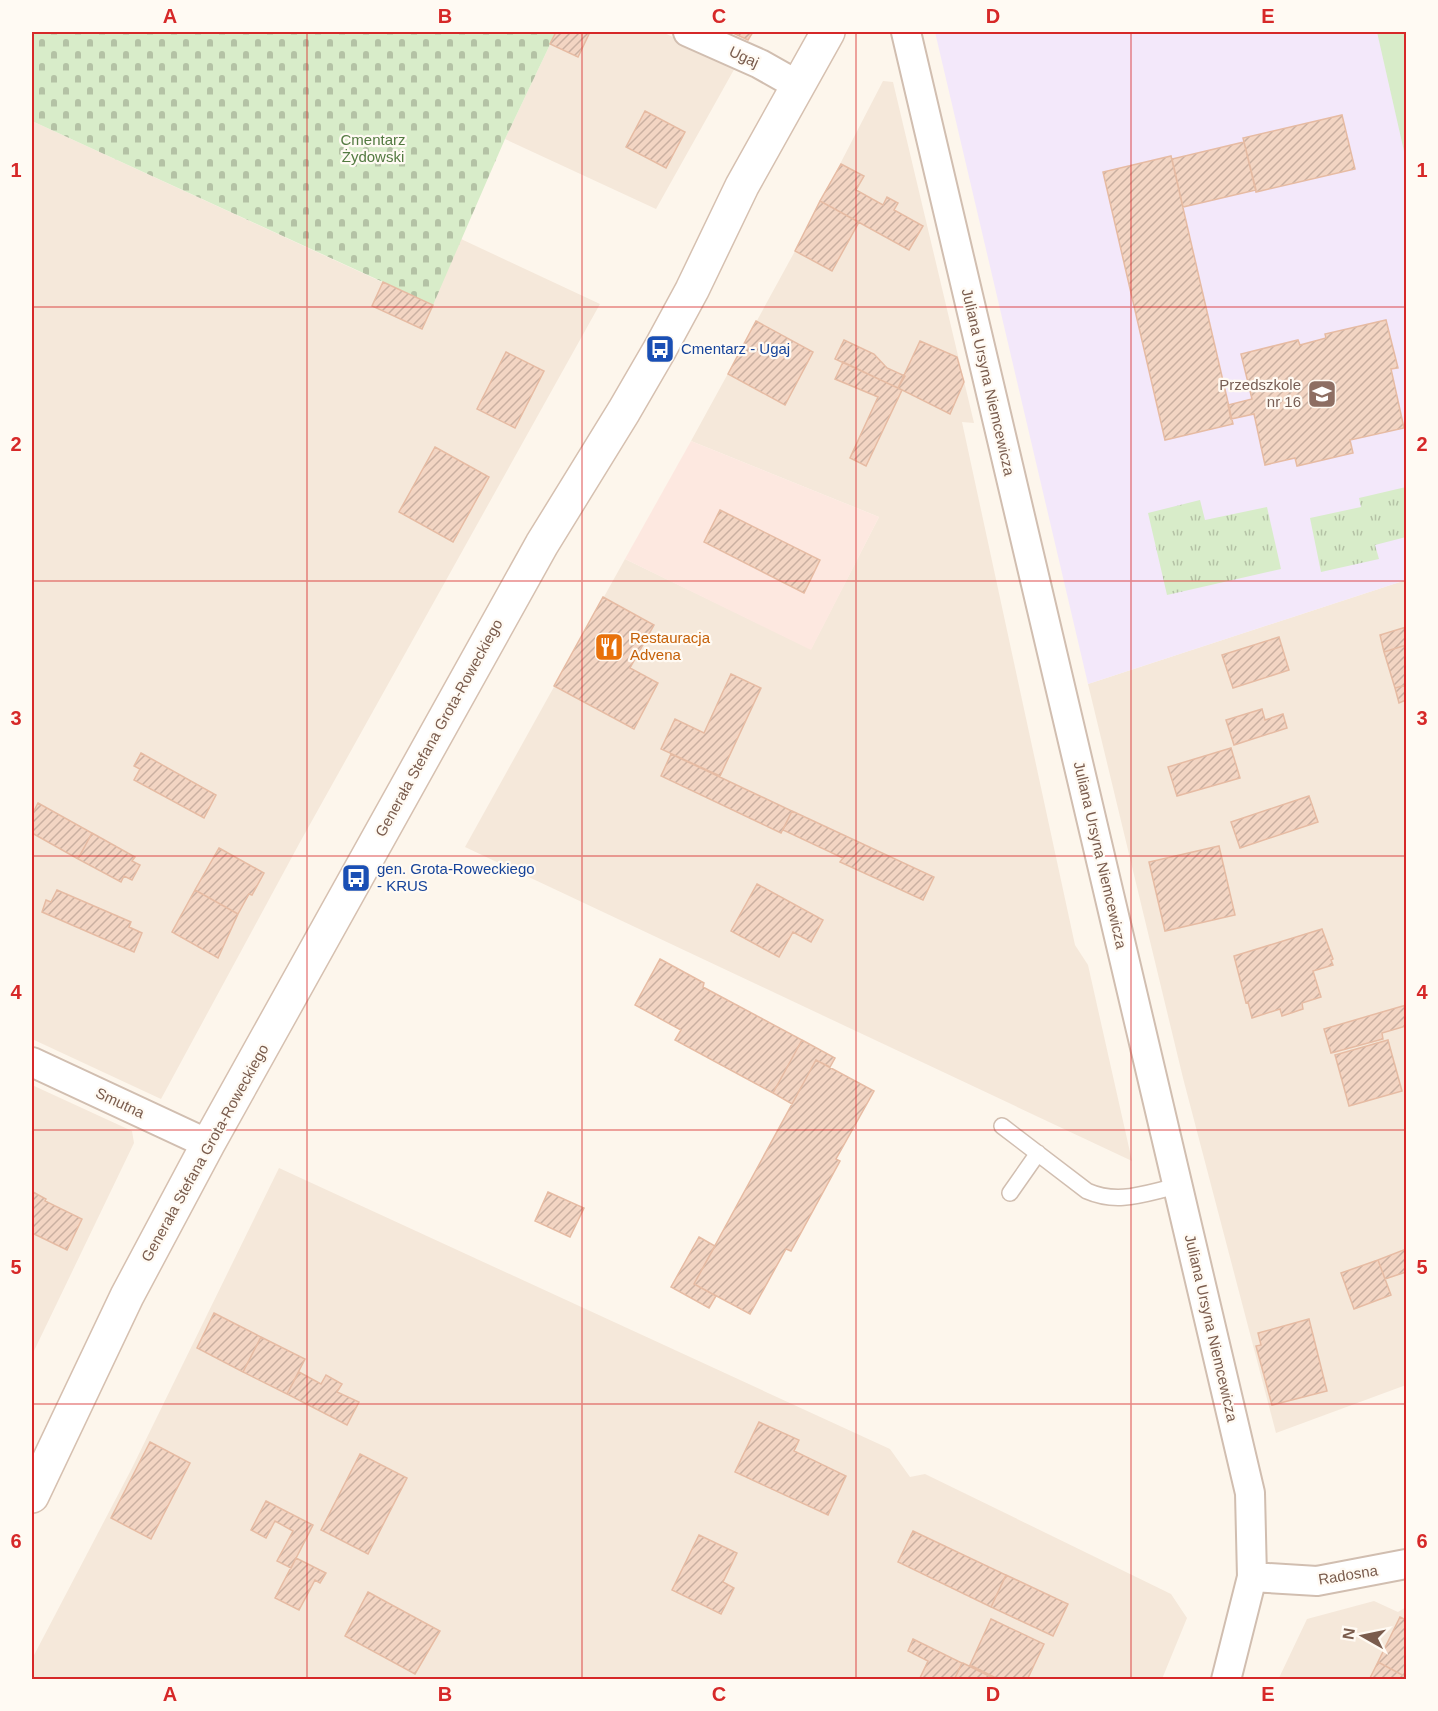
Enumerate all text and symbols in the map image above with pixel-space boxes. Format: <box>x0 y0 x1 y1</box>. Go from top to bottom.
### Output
text: A <box>163 5 177 27</box>
text: B <box>438 5 452 27</box>
text: C <box>712 5 726 27</box>
text: D <box>986 5 1000 27</box>
text: E <box>1261 5 1275 27</box>
street label: Ugaj <box>727 42 762 71</box>
park label: Cmentarz Żydowski <box>340 131 406 165</box>
text: 1 <box>10 159 22 181</box>
text: 1 <box>1416 159 1428 181</box>
street label: Juliana Ursyna Niemcewicza <box>959 287 1018 478</box>
bus stop icon: Cmentarz - Ugaj <box>644 333 676 365</box>
place label: Cmentarz - Ugaj <box>681 340 790 357</box>
place label: Przedszkole nr 16 <box>1219 376 1301 410</box>
school or university icon: Przedszkole nr 16 <box>1306 378 1338 410</box>
text: 2 <box>10 433 22 455</box>
text: 2 <box>1416 433 1428 455</box>
street label: Generała Stefana Grota-Roweckiego <box>372 616 506 839</box>
place label: Restauracja Advena <box>630 629 711 663</box>
restaurant icon: Restauracja Advena <box>593 631 625 663</box>
text: 3 <box>10 707 22 729</box>
text: 3 <box>1416 707 1428 729</box>
street label: Juliana Ursyna Niemcewicza <box>1071 760 1130 951</box>
place label: gen. Grota-Roweckiego - KRUS <box>377 860 535 894</box>
bus stop icon: gen. Grota-Roweckiego - KRUS <box>340 862 372 894</box>
text: 4 <box>10 981 22 1003</box>
text: 4 <box>1416 981 1428 1003</box>
street label: Generała Stefana Grota-Roweckiego <box>138 1041 272 1264</box>
street label: Smutna <box>93 1084 148 1121</box>
street label: Juliana Ursyna Niemcewicza <box>1182 1233 1241 1424</box>
text: 5 <box>10 1256 22 1278</box>
text: 5 <box>1416 1256 1428 1278</box>
text: 6 <box>10 1530 22 1552</box>
text: 6 <box>1416 1530 1428 1552</box>
street label: Radosna <box>1317 1561 1380 1588</box>
north arrow <box>1333 1606 1393 1666</box>
text: N <box>1339 1627 1358 1641</box>
text: A <box>163 1683 177 1705</box>
text: B <box>438 1683 452 1705</box>
text: C <box>712 1683 726 1705</box>
text: D <box>986 1683 1000 1705</box>
text: E <box>1261 1683 1275 1705</box>

